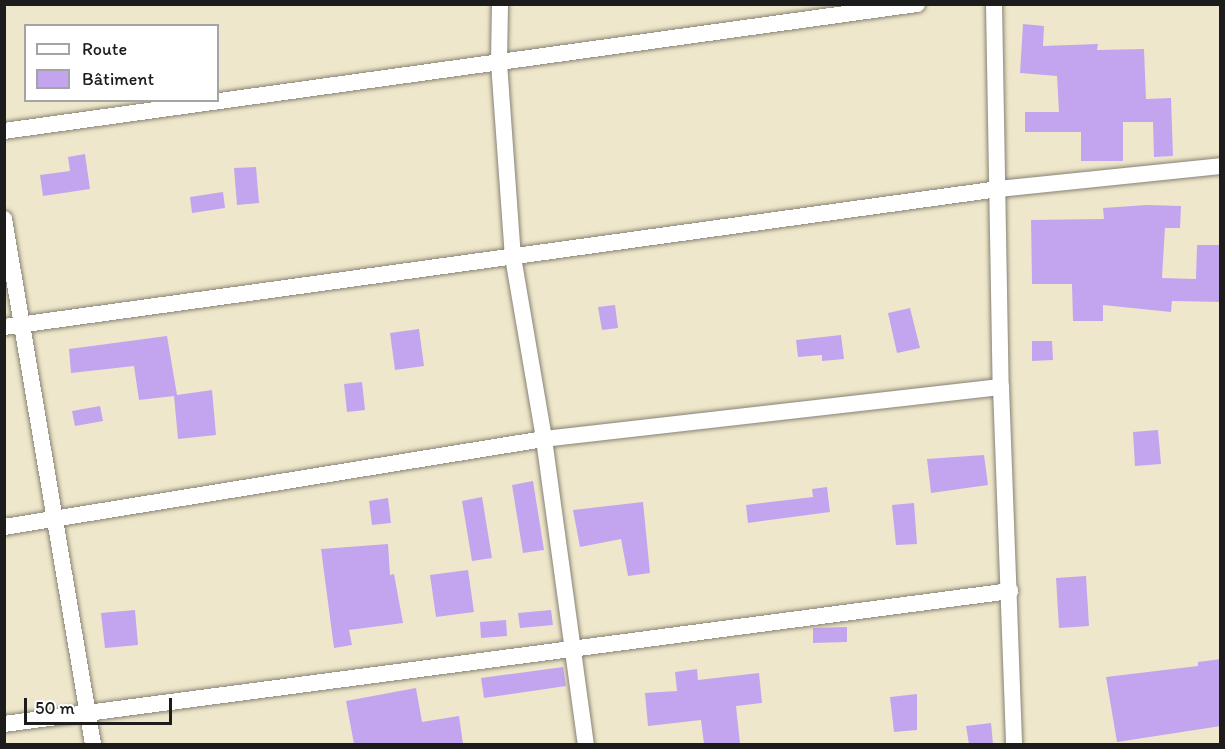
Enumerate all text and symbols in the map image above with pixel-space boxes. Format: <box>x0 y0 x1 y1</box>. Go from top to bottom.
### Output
legend <box>24 24 219 102</box>
text: Route <box>82 38 127 60</box>
text: Bâtiment <box>82 68 154 90</box>
scale bar <box>27 686 176 724</box>
text: 50 m <box>35 697 75 719</box>

